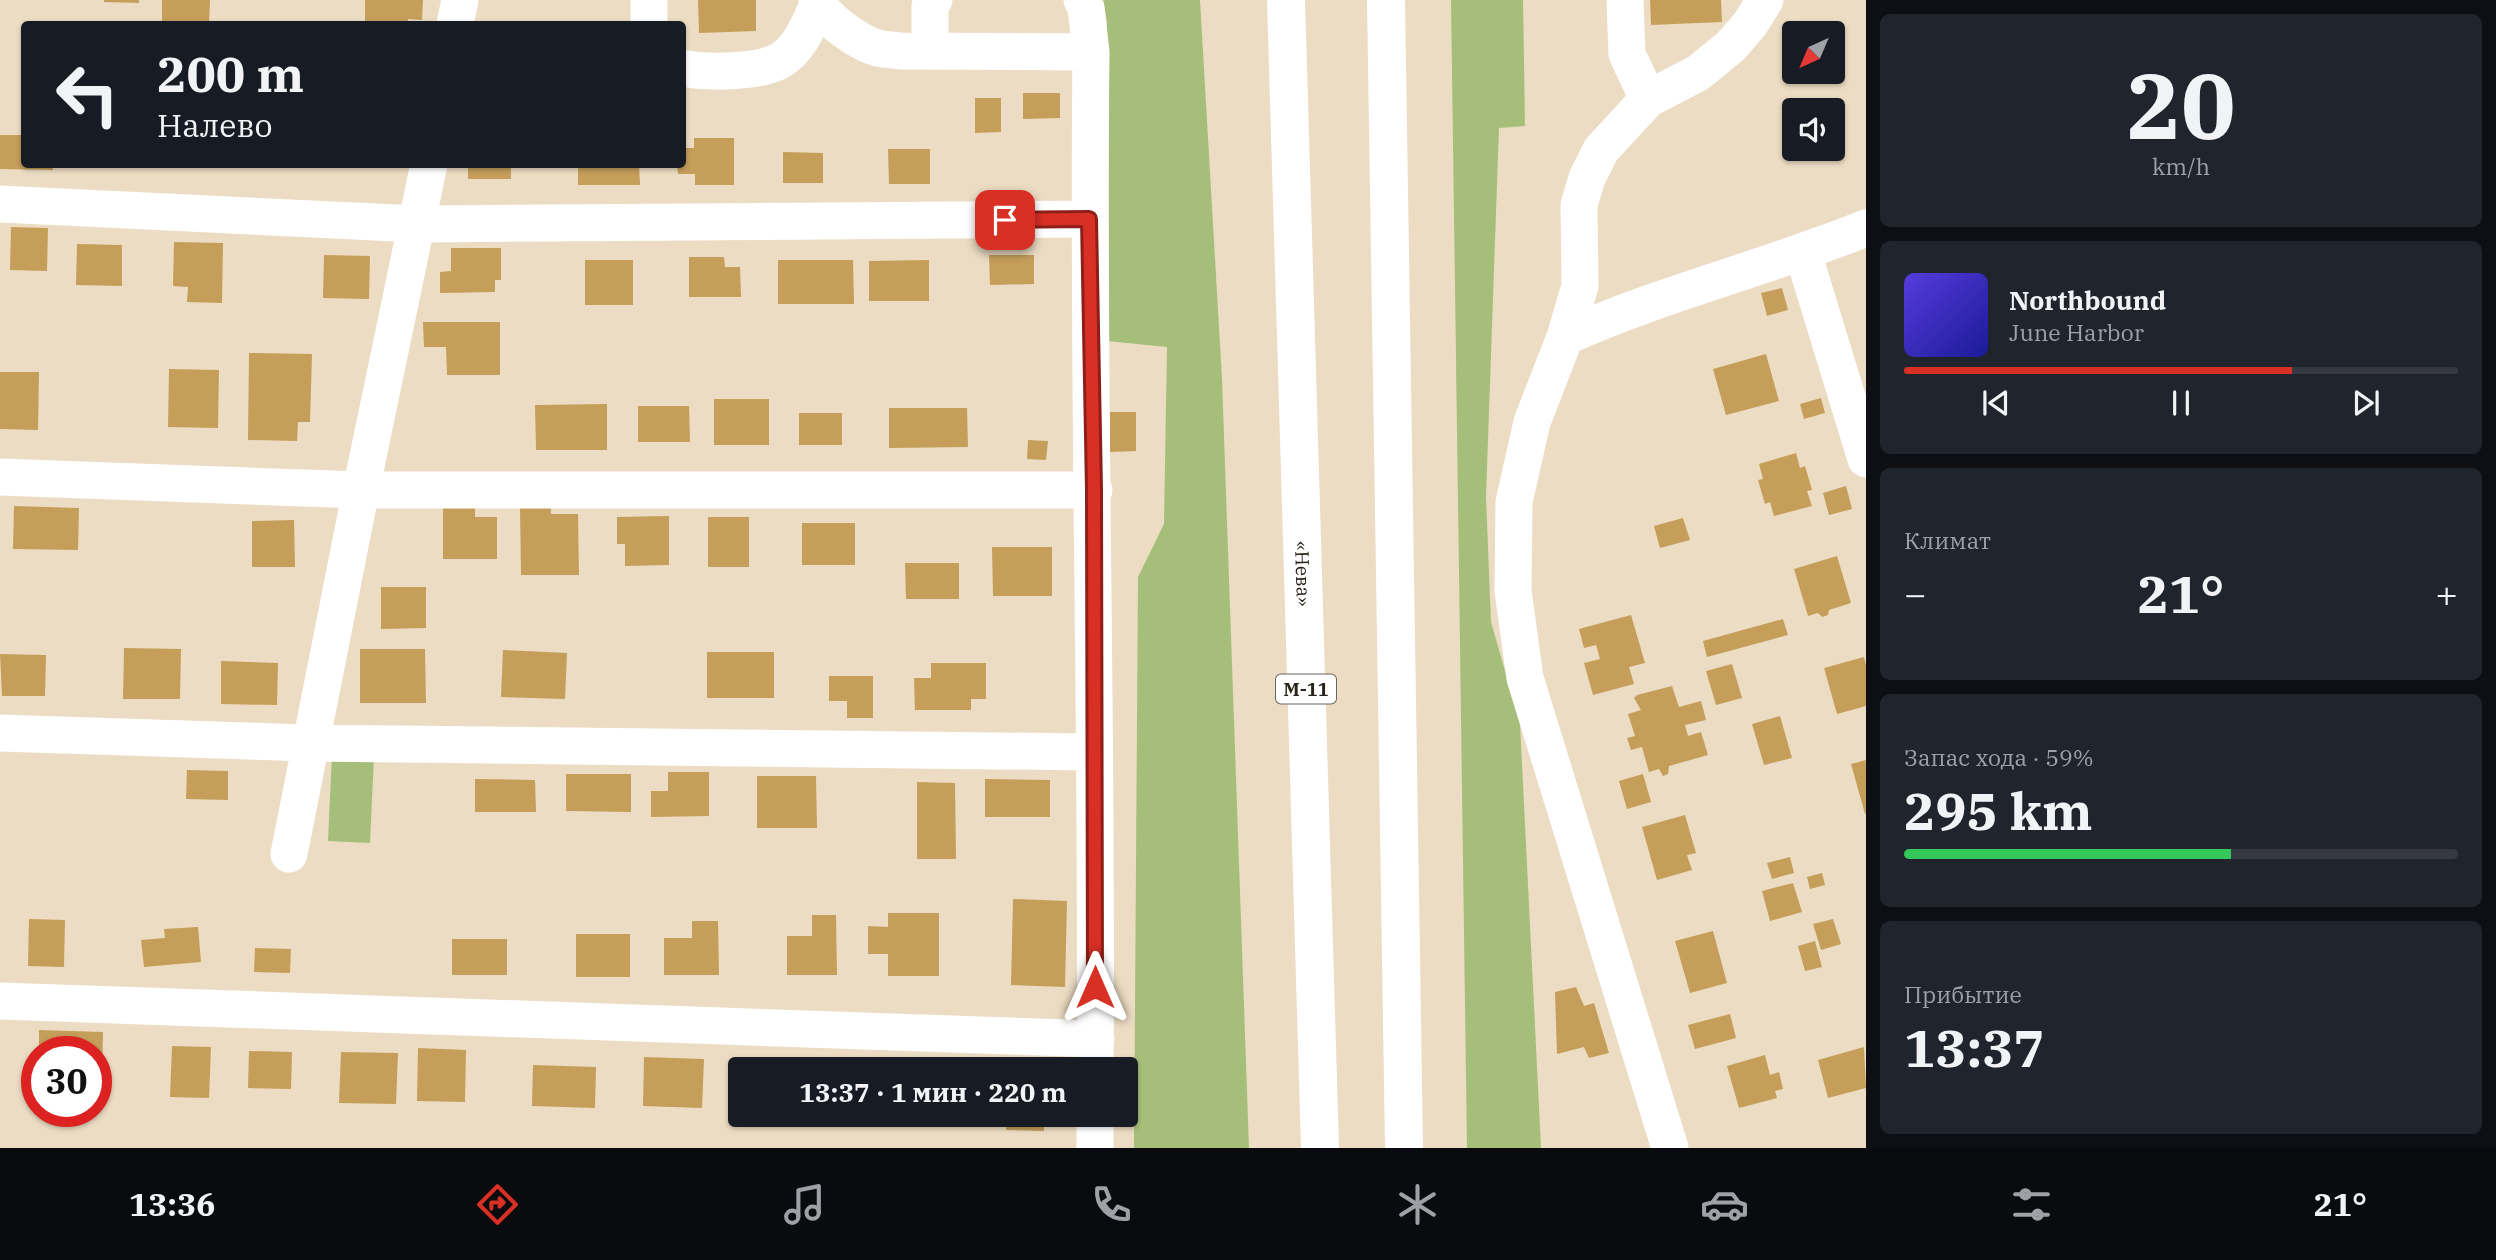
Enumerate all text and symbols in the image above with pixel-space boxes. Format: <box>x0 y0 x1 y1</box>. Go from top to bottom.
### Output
north arrow <box>1782 21 1844 84</box>
map controls <box>1782 21 1845 161</box>
text: 200 m <box>157 42 304 105</box>
text: 20 <box>2126 46 2236 164</box>
icon: left <box>42 49 133 140</box>
button: sound <box>1782 98 1845 161</box>
text: Налево <box>157 104 273 146</box>
text: km/h <box>2152 151 2210 181</box>
pin <box>975 190 1035 250</box>
icon: arrive <box>986 201 1024 239</box>
text: Northbound <box>2009 283 2166 317</box>
text: June Harbor <box>2009 317 2144 347</box>
icon: previous <box>1977 384 2015 422</box>
icon: pause <box>2162 384 2200 422</box>
icon: next <box>2347 384 2385 422</box>
text: Климат <box>1904 525 1991 555</box>
street label: «Нева» <box>1290 541 1316 607</box>
text: 21° <box>2138 560 2224 627</box>
text: − <box>1904 569 1927 618</box>
text: + <box>2435 569 2458 618</box>
road number: М-11 <box>1276 674 1336 704</box>
text: Запас хода · 59% <box>1904 742 2094 772</box>
text: 295 km <box>1904 777 2093 844</box>
position arrow <box>1058 950 1132 1024</box>
text: Прибытие <box>1904 979 2022 1009</box>
text: 13:37 <box>1904 1014 2045 1081</box>
speed limit sign: 30 <box>21 1036 112 1127</box>
text: 13:37 · 1 мин · 220 m <box>799 1075 1067 1109</box>
icon: directions <box>473 1180 522 1229</box>
icon: music <box>780 1180 829 1229</box>
icon: phone <box>1087 1180 1136 1229</box>
icon: climate <box>1393 1180 1442 1229</box>
icon: car <box>1700 1180 1749 1229</box>
icon: filters <box>2007 1180 2056 1229</box>
text: 13:36 <box>129 1183 215 1225</box>
text: 21° <box>2314 1183 2367 1225</box>

